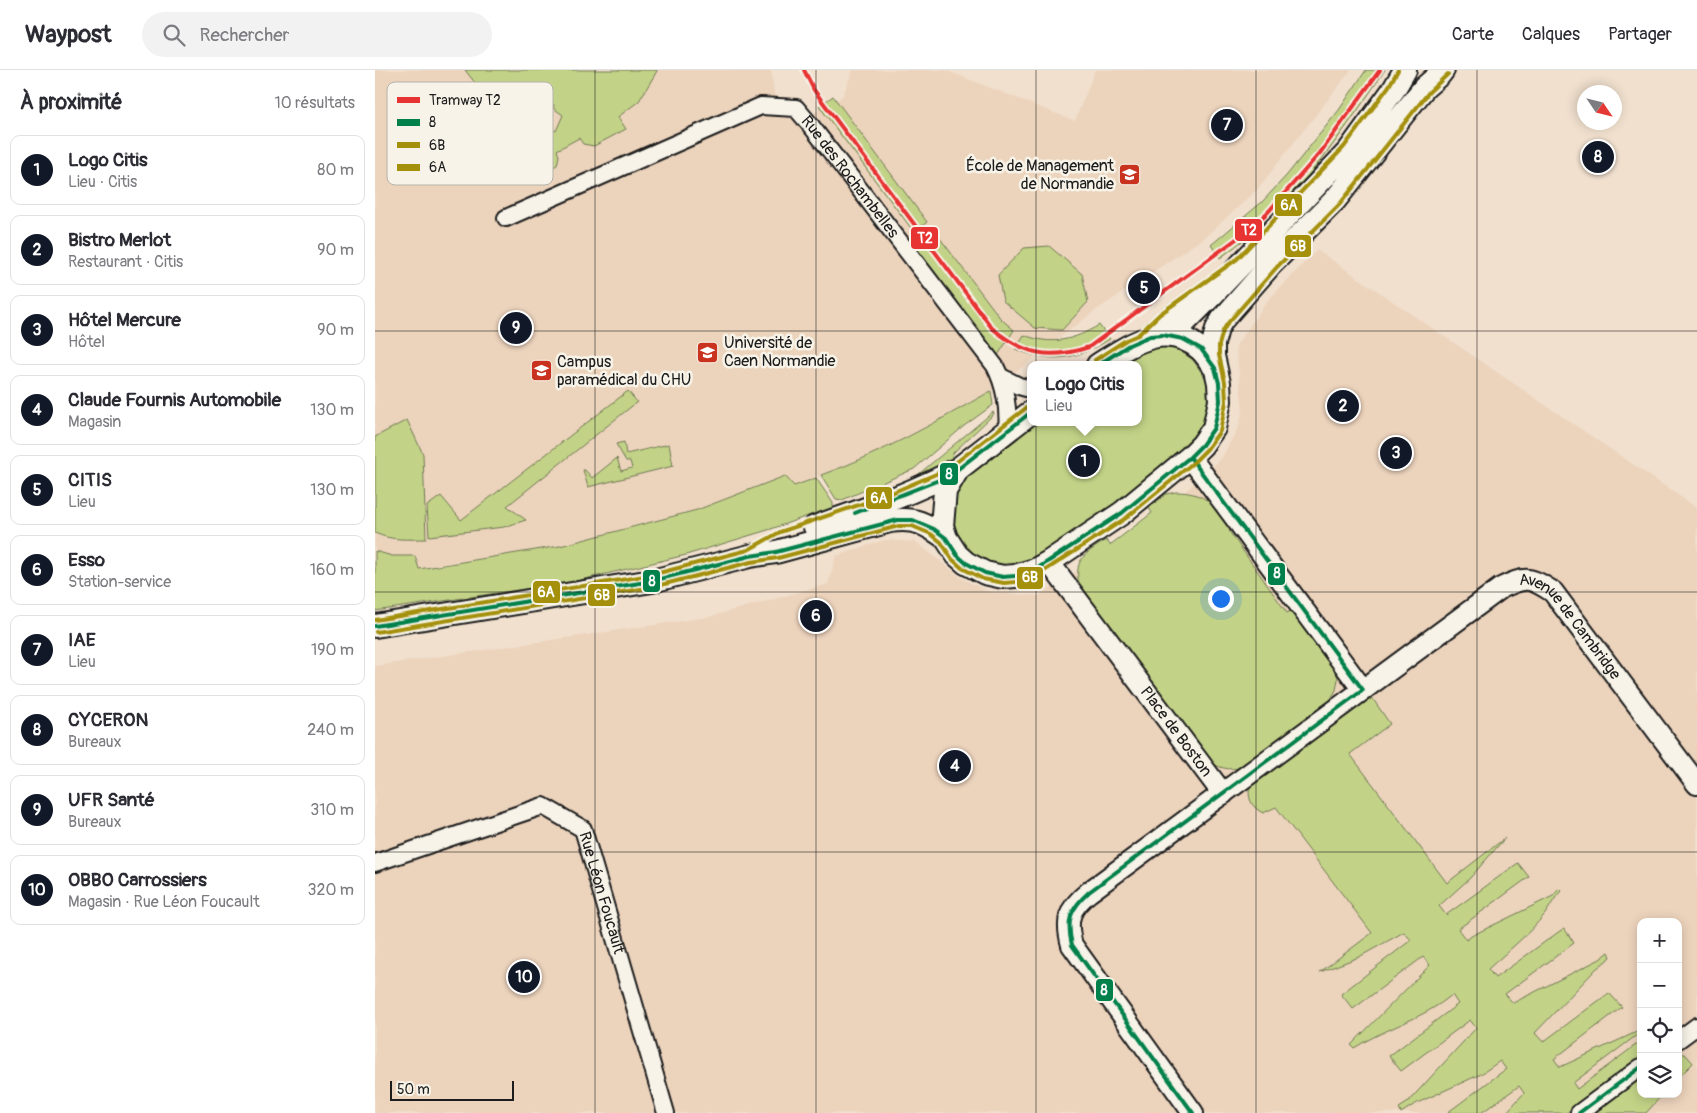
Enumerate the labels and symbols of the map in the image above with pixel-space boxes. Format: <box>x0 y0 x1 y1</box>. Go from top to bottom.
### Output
legend <box>387 82 553 185</box>
north arrow <box>1577 85 1622 130</box>
text: Tramway T2 <box>429 92 501 109</box>
pin: 7 <box>1211 106 1243 144</box>
street label: Rue des Rochambelles <box>797 112 903 242</box>
text: 8 <box>429 114 436 131</box>
text: 6B <box>429 137 445 154</box>
pin: 8 <box>1582 138 1614 176</box>
place label: École de Management de Normandie <box>966 156 1115 194</box>
text: 6A <box>429 159 446 176</box>
school or university icon: École de Management de Normandie <box>1118 163 1142 187</box>
line badge: 6A <box>1274 193 1303 217</box>
text: 6A <box>1280 197 1298 214</box>
line badge: T2 <box>1234 218 1263 242</box>
text: T2 <box>1240 222 1257 239</box>
line badge: T2 <box>910 226 939 250</box>
text: T2 <box>916 230 933 247</box>
line badge: 6B <box>1284 234 1312 258</box>
text: 6B <box>1290 238 1306 255</box>
pin: 5 <box>1128 269 1160 307</box>
pin: 9 <box>500 309 532 347</box>
place label: Université de Caen Normandie <box>724 333 835 371</box>
school or university icon: Université de Caen Normandie <box>696 340 720 364</box>
place label: Campus paramédical du CHU <box>557 352 691 390</box>
school or university icon: Campus paramédical du CHU <box>529 359 553 383</box>
pin: 2 <box>1327 387 1359 425</box>
pin: 3 <box>1380 434 1412 472</box>
pin: 1 <box>1068 442 1100 480</box>
line badge: 8 <box>939 462 959 486</box>
text: 8 <box>945 466 953 483</box>
line badge: 6A <box>865 486 893 510</box>
text: 6A <box>870 490 888 507</box>
line badge: 8 <box>1267 562 1286 586</box>
text: 8 <box>1273 565 1281 582</box>
line badge: 6B <box>1016 566 1044 590</box>
line badge: 8 <box>642 569 661 593</box>
text: 6B <box>1022 569 1038 586</box>
street label: Avenue de Cambridge <box>1518 569 1625 684</box>
text: 8 <box>648 573 656 590</box>
line badge: 6A <box>532 580 561 604</box>
line badge: 6B <box>587 583 616 607</box>
text: 6A <box>537 584 555 601</box>
your location <box>1208 586 1234 612</box>
text: 6B <box>594 587 610 604</box>
pin: 6 <box>800 597 832 635</box>
street label: Place de Boston <box>1136 682 1217 781</box>
pin: 4 <box>939 747 971 785</box>
street label: Rue Léon Foucault <box>574 829 629 957</box>
pin: 10 <box>508 958 540 996</box>
line badge: 8 <box>1095 978 1114 1002</box>
text: 8 <box>1100 982 1108 999</box>
scale bar <box>390 1078 514 1101</box>

